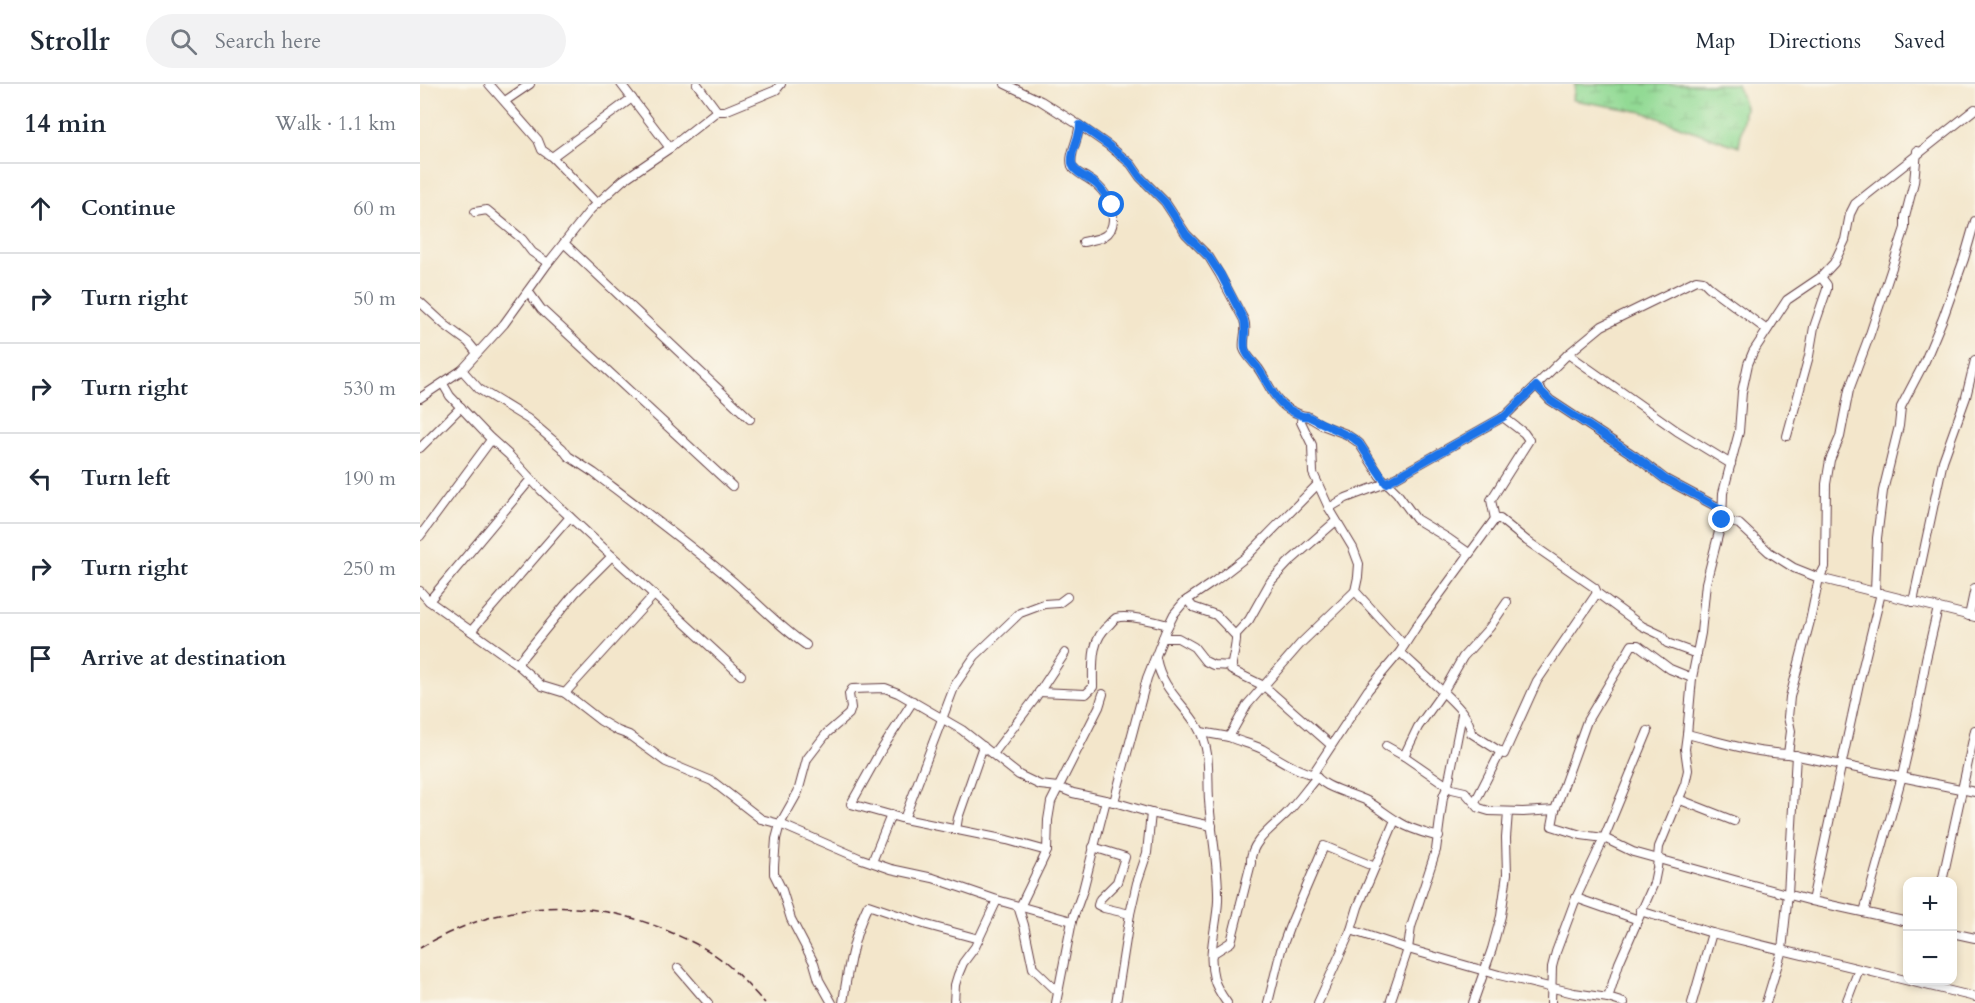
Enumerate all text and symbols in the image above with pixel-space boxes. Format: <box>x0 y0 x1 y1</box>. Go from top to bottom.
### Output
search box <box>146 14 566 68</box>
text: Strollr <box>30 22 110 60</box>
icon: search <box>167 25 200 58</box>
text: Search here <box>215 26 321 56</box>
text: Map <box>1695 27 1735 56</box>
text: Directions <box>1768 27 1861 56</box>
text: Saved <box>1894 27 1945 56</box>
text: 14 min <box>24 106 107 141</box>
text: Walk · 1.1 km <box>275 110 396 137</box>
route start <box>1098 191 1124 217</box>
icon: ahead <box>24 192 57 225</box>
text: Continue <box>81 193 176 223</box>
text: 60 m <box>353 195 396 222</box>
icon: right <box>24 282 57 315</box>
text: Turn right <box>81 283 188 313</box>
text: 50 m <box>353 285 396 312</box>
icon: right <box>24 372 57 405</box>
text: Turn right <box>81 373 188 403</box>
text: 530 m <box>343 375 396 402</box>
icon: left <box>24 462 57 495</box>
text: Turn left <box>81 463 170 493</box>
text: 190 m <box>343 465 396 492</box>
route end <box>1708 506 1734 532</box>
icon: right <box>24 552 57 585</box>
text: Turn right <box>81 553 188 583</box>
text: 250 m <box>343 555 396 582</box>
icon: arrive <box>24 642 57 675</box>
text: Arrive at destination <box>81 643 286 673</box>
map controls <box>1903 877 1957 985</box>
button: + <box>1903 877 1957 931</box>
button: − <box>1903 931 1957 985</box>

